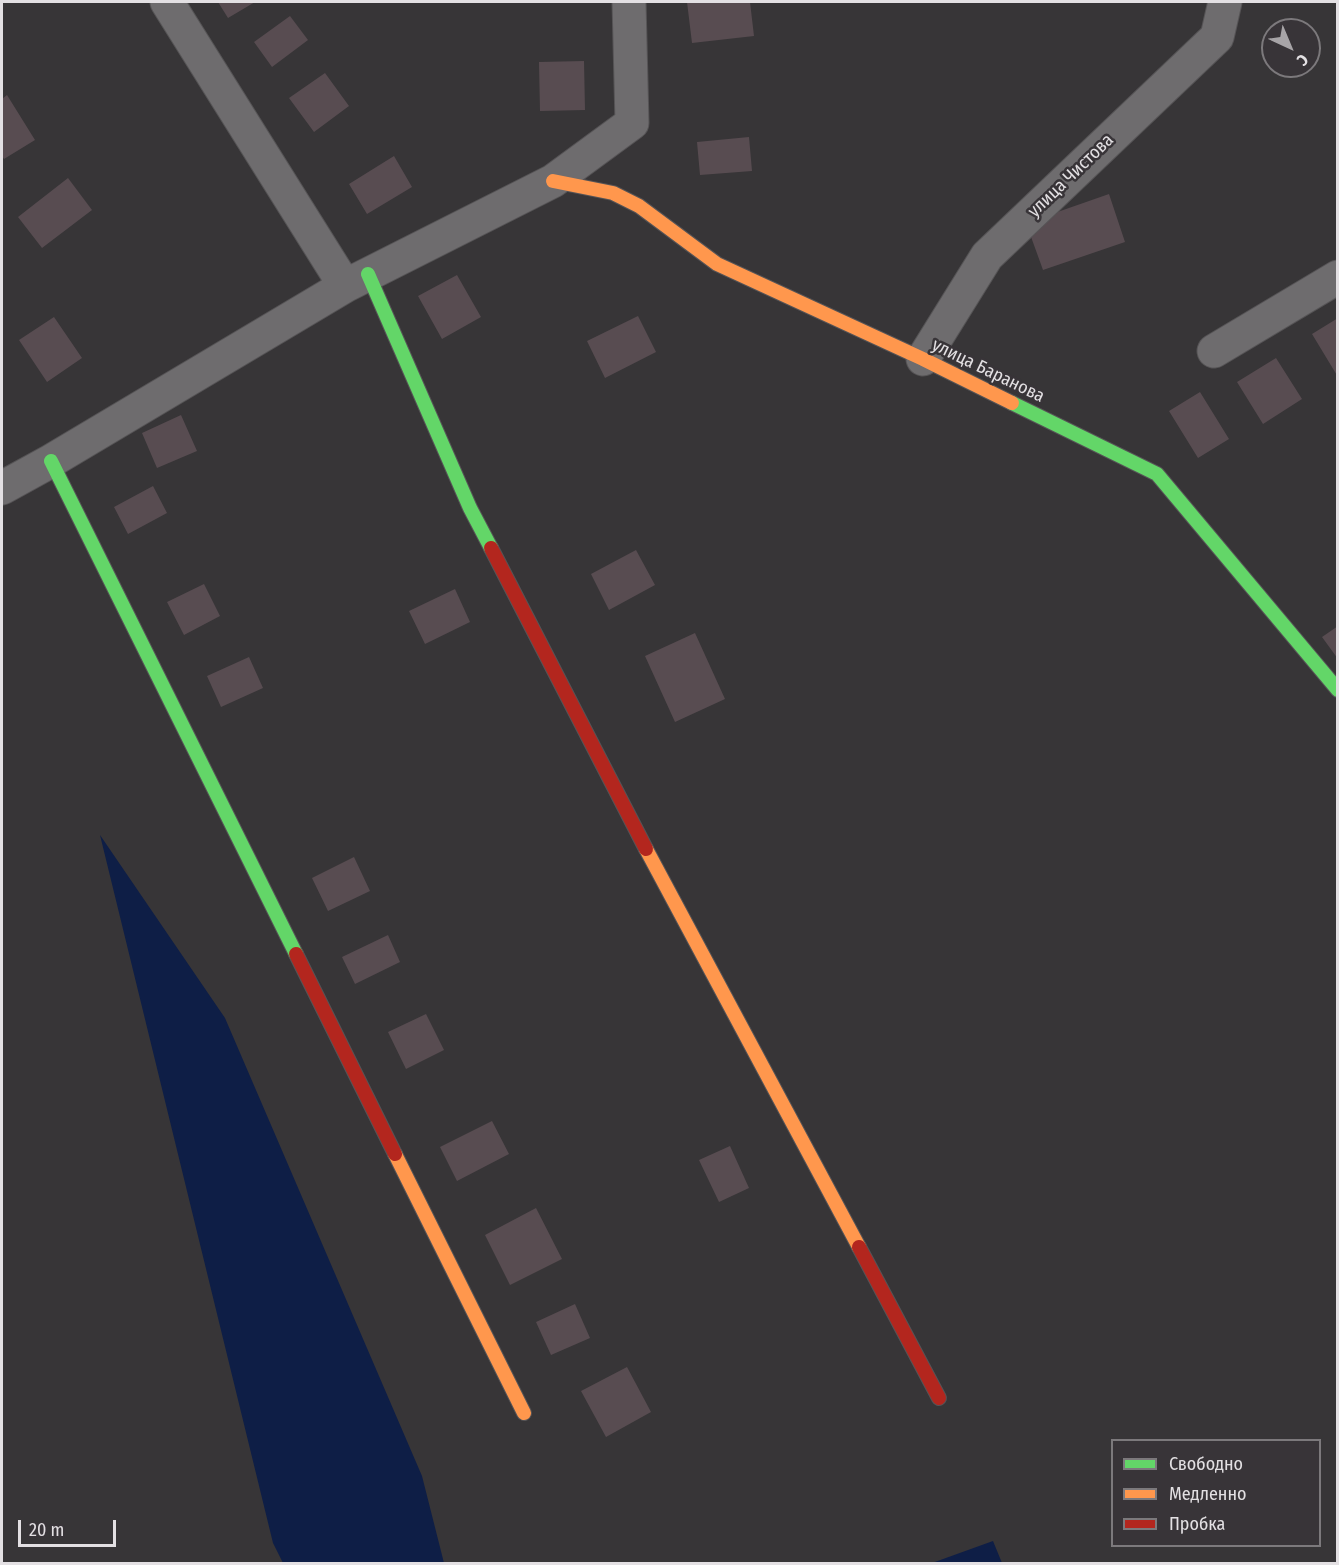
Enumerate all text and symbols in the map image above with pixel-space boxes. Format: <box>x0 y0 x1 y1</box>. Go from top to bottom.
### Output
north arrow <box>1261 18 1321 78</box>
text: С <box>1293 50 1312 70</box>
street label: улица Чистова <box>1024 130 1118 222</box>
street label: улица Баранова <box>928 334 1048 408</box>
legend <box>1111 1439 1321 1547</box>
text: Свободно <box>1169 1453 1243 1475</box>
text: Медленно <box>1169 1483 1247 1505</box>
scale bar <box>21 1508 118 1546</box>
text: Пробка <box>1169 1513 1225 1535</box>
text: 20 m <box>29 1519 64 1541</box>

